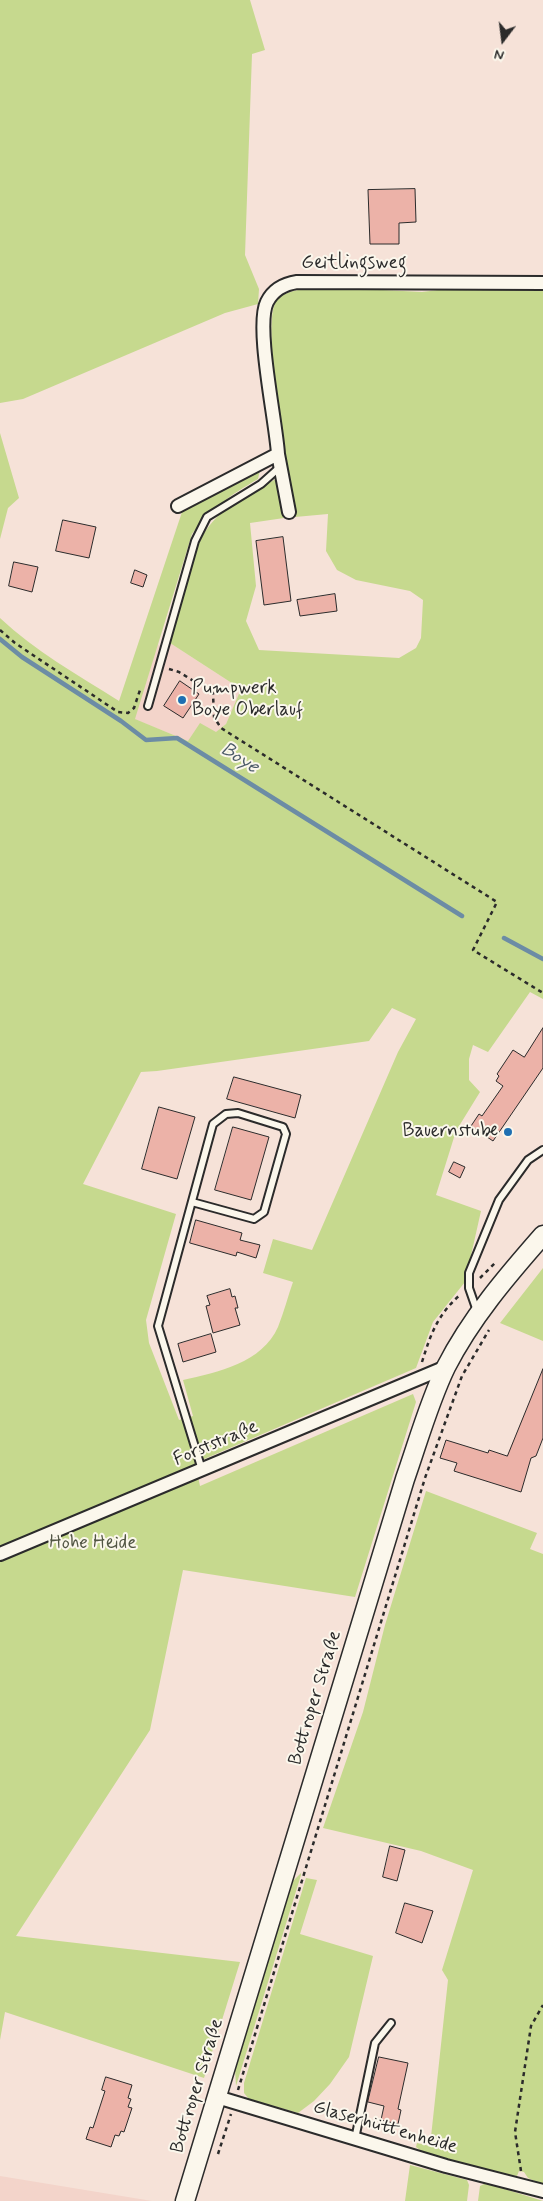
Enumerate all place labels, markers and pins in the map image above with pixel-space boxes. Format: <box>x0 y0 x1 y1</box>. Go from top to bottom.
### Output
place label: Pumpwerk Boye Oberlauf <box>192 678 303 722</box>
marker: Pumpwerk Boye Oberlauf <box>176 694 188 706</box>
place label: Bauernstube <box>402 1121 498 1143</box>
marker: Bauernstube <box>502 1126 514 1138</box>

